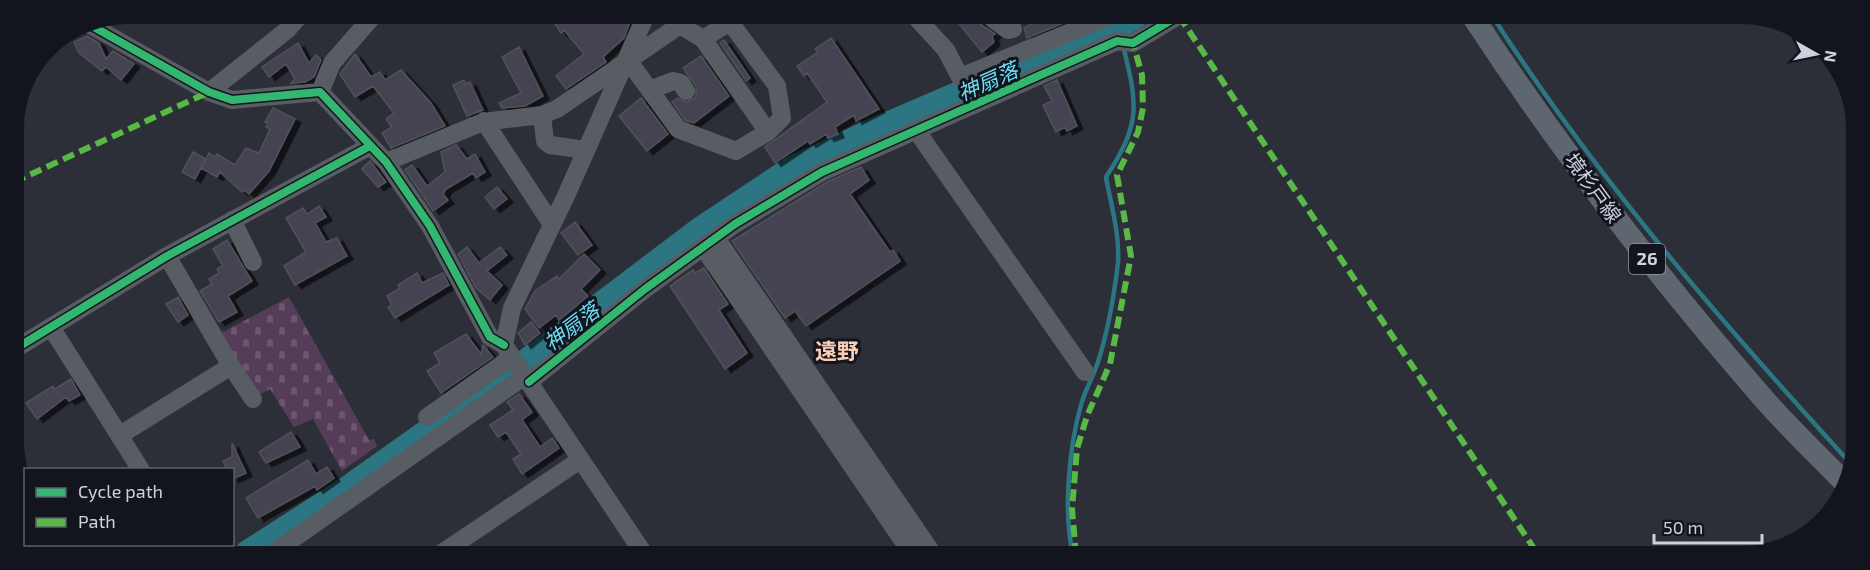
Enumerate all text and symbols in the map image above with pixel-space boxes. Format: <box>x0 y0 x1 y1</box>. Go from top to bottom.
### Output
north arrow <box>1786 24 1846 84</box>
text: N <box>1821 49 1842 64</box>
water label: 神扇落 <box>954 55 1024 105</box>
street label: 境杉戸線 <box>1561 148 1627 227</box>
road number: 26 <box>1629 244 1665 274</box>
water label: 神扇落 <box>538 295 606 355</box>
district label: 遠野 <box>815 337 859 363</box>
legend <box>24 468 234 546</box>
text: Cycle path <box>78 480 163 502</box>
scale bar <box>1654 507 1762 545</box>
text: Path <box>78 510 116 532</box>
text: 50 m <box>1663 516 1703 538</box>

